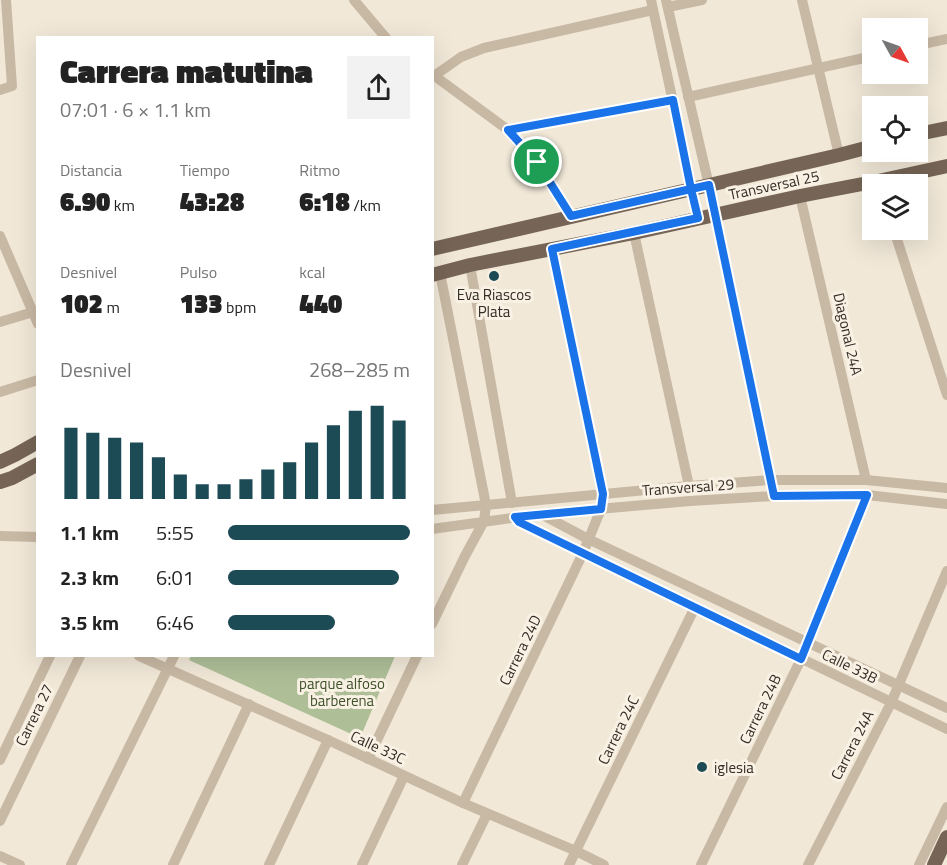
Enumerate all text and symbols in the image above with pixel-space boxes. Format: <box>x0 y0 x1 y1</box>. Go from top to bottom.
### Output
north arrow <box>862 18 928 84</box>
map controls <box>862 18 928 240</box>
text: Carrera matutina <box>60 46 313 96</box>
button: share <box>347 56 410 119</box>
text: 07:01 · 6 × 1.1 km <box>60 94 211 125</box>
button: locate <box>862 96 928 162</box>
pin <box>511 136 562 187</box>
icon: arrive <box>520 145 553 178</box>
text: Distancia <box>60 158 122 182</box>
text: Tiempo <box>180 158 230 182</box>
text: Ritmo <box>299 158 340 182</box>
street label: Transversal 25 <box>727 164 821 206</box>
button: layers <box>862 174 928 240</box>
text: 6.90 <box>60 182 110 221</box>
text: 43:28 <box>180 182 244 221</box>
text: 6:18 <box>299 182 350 221</box>
text: km <box>110 193 135 217</box>
text: /km <box>350 193 381 217</box>
text: Desnivel <box>60 260 117 284</box>
text: Pulso <box>180 260 217 284</box>
text: kcal <box>299 260 325 284</box>
marker: Eva Riascos Plata <box>487 269 501 283</box>
place label: Eva Riascos Plata <box>457 283 531 323</box>
text: 102 <box>60 284 103 323</box>
text: 133 <box>180 284 223 323</box>
text: 440 <box>299 284 342 323</box>
street label: Diagonal 24A <box>827 290 869 378</box>
text: m <box>103 295 120 319</box>
text: bpm <box>223 295 256 319</box>
text: Desnivel <box>60 354 132 385</box>
text: 268–285 m <box>309 354 410 385</box>
street label: Transversal 29 <box>641 472 735 502</box>
text: 1.1 km <box>60 517 119 548</box>
text: 5:55 <box>156 517 194 548</box>
text: 2.3 km <box>60 562 119 593</box>
text: 6:01 <box>156 562 194 593</box>
text: 3.5 km <box>60 607 119 638</box>
text: 6:46 <box>156 607 194 638</box>
street label: Carrera 24D <box>493 611 547 689</box>
street label: Calle 33B <box>818 643 882 689</box>
street label: Carrera 24B <box>733 670 787 748</box>
park label: parque alfoso barberena <box>299 672 385 712</box>
street label: Carrera 27 <box>9 680 59 750</box>
street label: Carrera 24C <box>591 691 645 769</box>
street label: Carrera 24A <box>825 706 879 784</box>
street label: Calle 33C <box>347 724 409 770</box>
place label: iglesia <box>714 756 754 779</box>
marker: iglesia <box>695 760 709 774</box>

